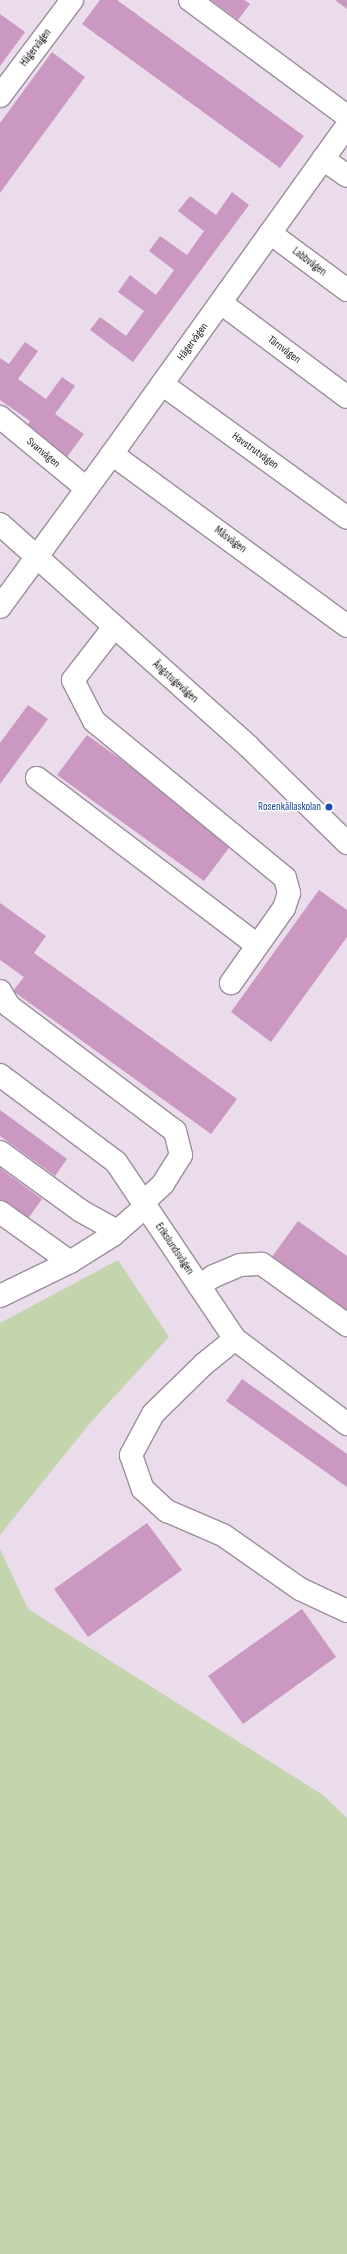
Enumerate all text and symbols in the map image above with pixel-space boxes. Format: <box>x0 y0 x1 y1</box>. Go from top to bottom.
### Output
street label: Hägervägen <box>18 27 54 69</box>
street label: Labbvägen <box>289 245 329 279</box>
street label: Hägervägen <box>175 320 211 364</box>
street label: Tärnvägen <box>265 333 303 367</box>
street label: Havstrutvägen <box>229 430 281 472</box>
street label: Svanvägen <box>24 435 62 471</box>
street label: Måsvägen <box>211 524 249 556</box>
street label: Ängstugevägen <box>150 658 200 706</box>
place label: Rosenkällaskolan <box>258 800 321 814</box>
marker: Rosenkällaskolan <box>324 802 334 812</box>
street label: Erikslundsvägen <box>152 1221 196 1277</box>

